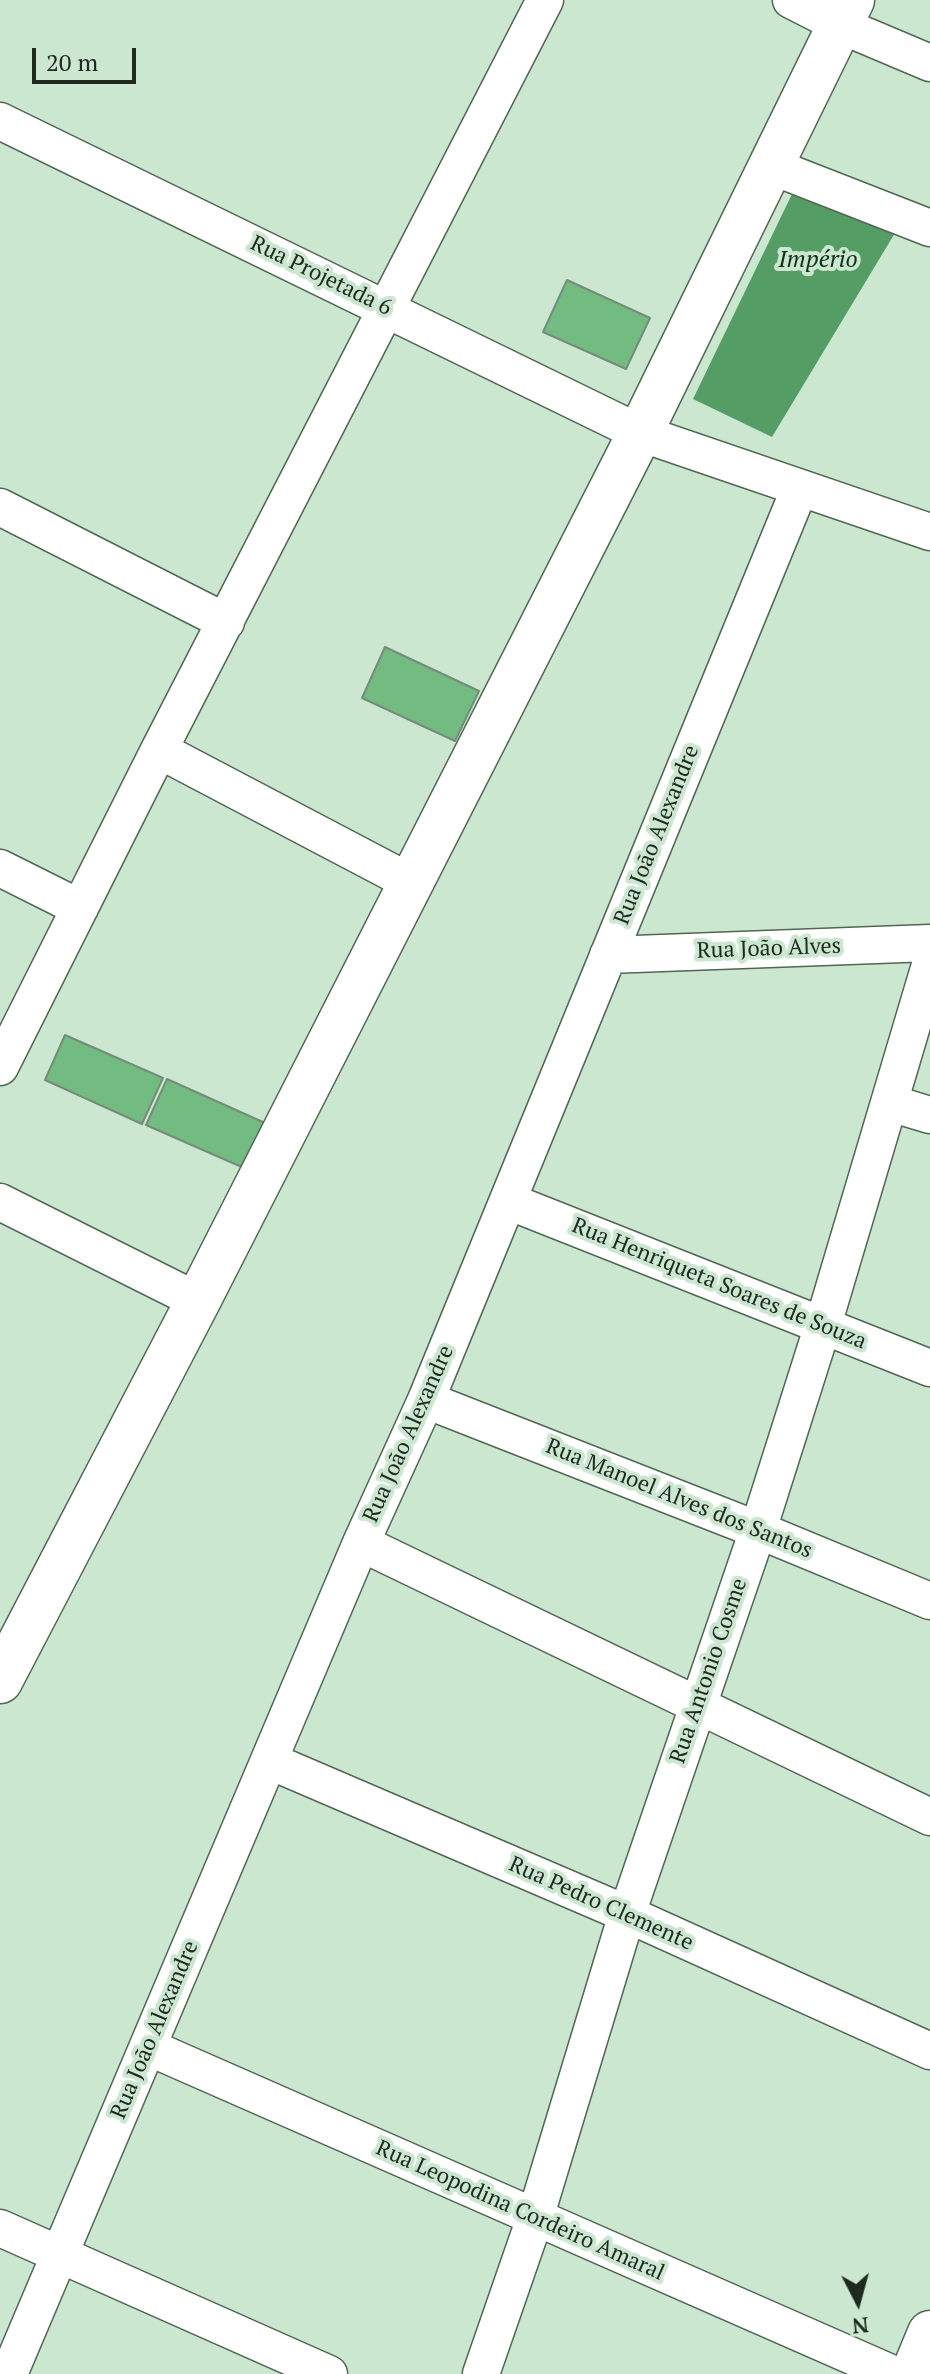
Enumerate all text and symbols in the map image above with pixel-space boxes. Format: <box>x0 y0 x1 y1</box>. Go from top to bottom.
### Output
scale bar <box>36 32 140 82</box>
text: 20 m <box>46 46 98 78</box>
street label: Rua Projetada 6 <box>246 230 396 322</box>
water label: Império <box>778 246 858 274</box>
street label: Rua João Alexandre <box>609 741 705 929</box>
street label: Rua João Alves <box>696 933 842 965</box>
street label: Rua Henriqueta Soares de Souza <box>568 1213 870 1355</box>
street label: Rua João Alexandre <box>358 1341 460 1527</box>
street label: Rua Manoel Alves dos Santos <box>542 1433 816 1565</box>
street label: Rua Antonio Cosme <box>665 1575 753 1767</box>
street label: Rua Pedro Clemente <box>505 1851 697 1957</box>
street label: Rua João Alexandre <box>106 1937 204 2123</box>
street label: Rua Leopodina Cordeiro Amaral <box>372 2135 668 2287</box>
north arrow <box>818 2262 898 2342</box>
text: N <box>851 2311 870 2342</box>

